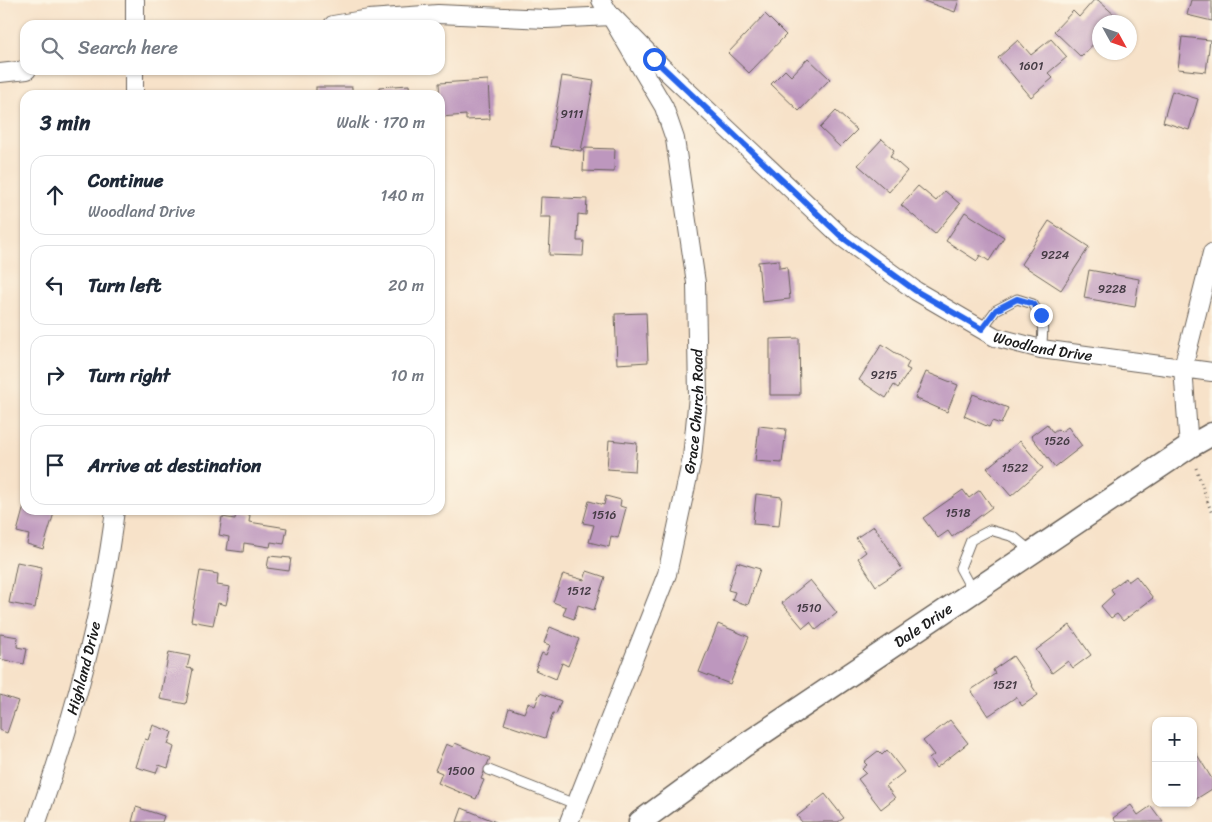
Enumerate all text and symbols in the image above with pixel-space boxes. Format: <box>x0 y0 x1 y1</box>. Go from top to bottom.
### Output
north arrow <box>1092 15 1137 60</box>
search box <box>20 20 445 75</box>
text: Search here <box>78 31 178 64</box>
icon: search <box>38 34 66 62</box>
route start <box>643 48 666 71</box>
house number: 1601 <box>1019 55 1043 77</box>
house number: 9111 <box>561 103 583 125</box>
text: 3 min <box>40 104 90 142</box>
text: Walk · 170 m <box>336 108 425 137</box>
text: Continue <box>88 164 164 197</box>
icon: ahead <box>41 181 69 209</box>
text: 140 m <box>381 181 424 210</box>
text: Woodland Drive <box>88 197 195 226</box>
house number: 9224 <box>1041 244 1070 266</box>
text: Turn left <box>88 269 161 302</box>
icon: left <box>41 271 69 299</box>
text: 20 m <box>388 271 424 300</box>
house number: 9228 <box>1098 278 1126 300</box>
route end <box>1030 304 1053 327</box>
street label: Woodland Drive <box>991 324 1094 369</box>
street label: Grace Church Road <box>676 348 711 476</box>
text: Turn right <box>88 359 170 392</box>
icon: right <box>41 361 69 389</box>
text: 10 m <box>391 361 424 390</box>
house number: 9215 <box>871 364 897 386</box>
house number: 1526 <box>1044 430 1070 452</box>
text: Arrive at destination <box>88 449 261 482</box>
icon: arrive <box>41 451 69 479</box>
house number: 1522 <box>1002 457 1028 479</box>
house number: 1518 <box>946 502 970 524</box>
house number: 1516 <box>592 504 616 526</box>
house number: 1512 <box>567 580 591 602</box>
street label: Dale Drive <box>889 596 958 655</box>
house number: 1510 <box>796 597 822 619</box>
street label: Highland Drive <box>59 618 108 718</box>
house number: 1521 <box>993 674 1017 696</box>
map controls <box>1152 717 1197 807</box>
button: + <box>1152 717 1197 762</box>
house number: 1500 <box>447 760 475 782</box>
button: − <box>1152 762 1197 807</box>

